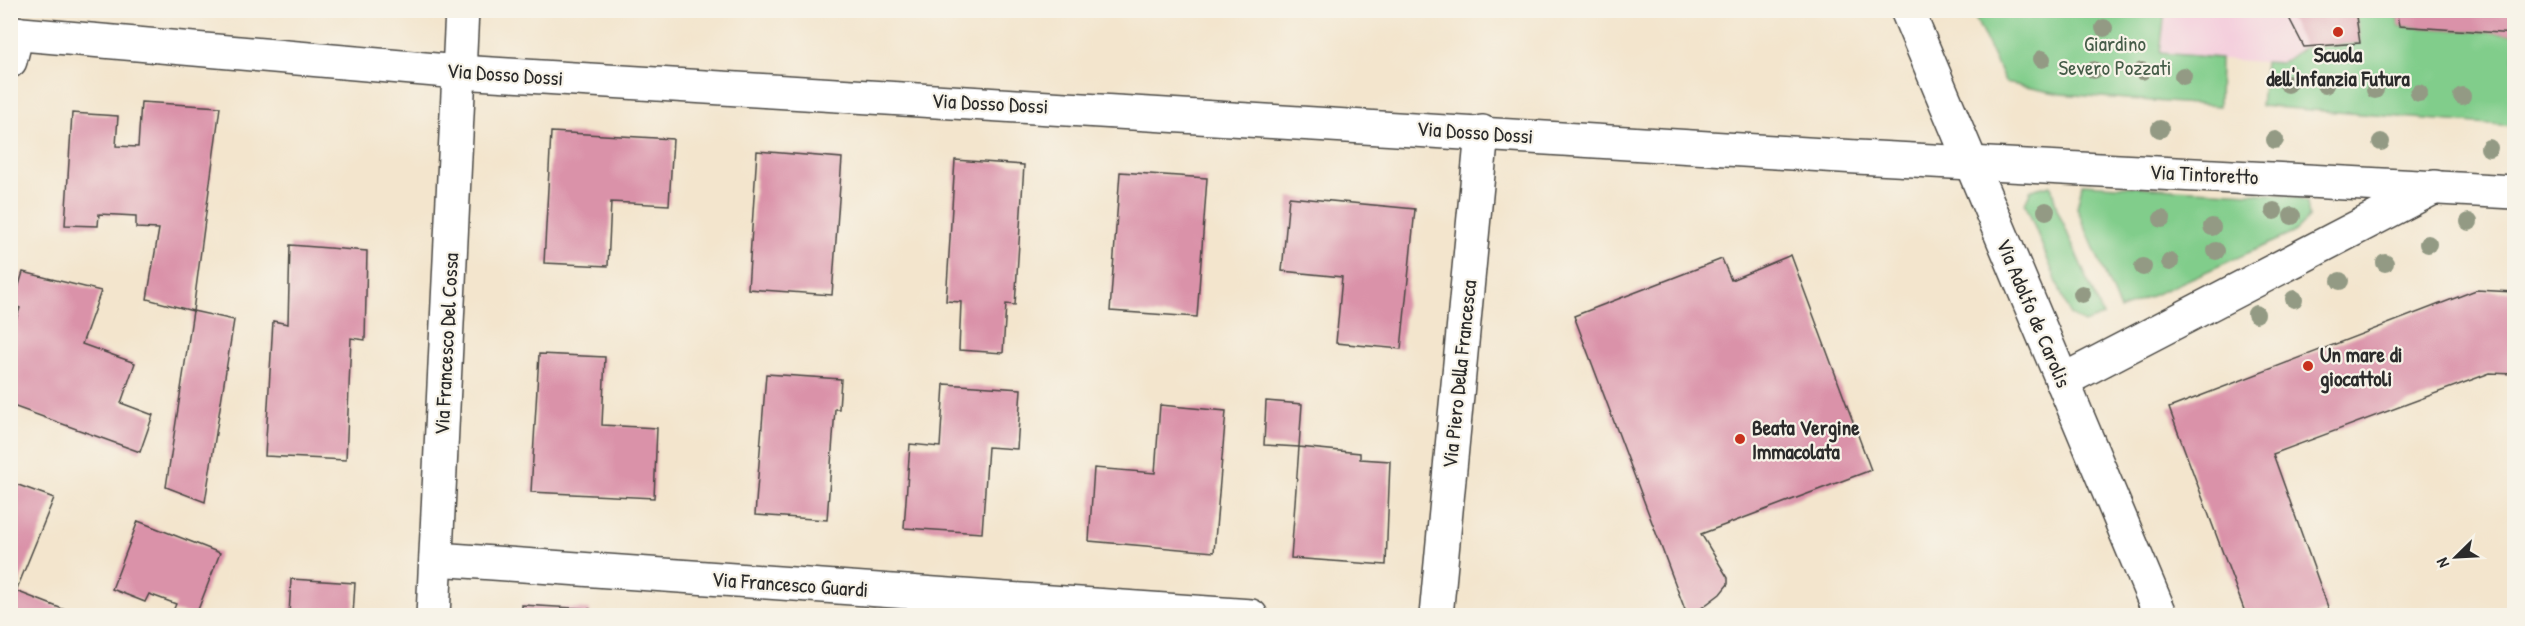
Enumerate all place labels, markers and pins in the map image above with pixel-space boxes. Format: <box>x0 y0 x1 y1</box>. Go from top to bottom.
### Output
marker: Scuola dell'Infanzia Futura <box>2331 25 2345 39</box>
place label: Scuola dell'Infanzia Futura <box>2266 40 2411 93</box>
place label: Un mare di giocattoli <box>2320 340 2403 394</box>
marker: Un mare di giocattoli <box>2301 359 2315 373</box>
place label: Beata Vergine Immacolata <box>1752 413 1860 466</box>
marker: Beata Vergine Immacolata <box>1733 432 1747 446</box>

